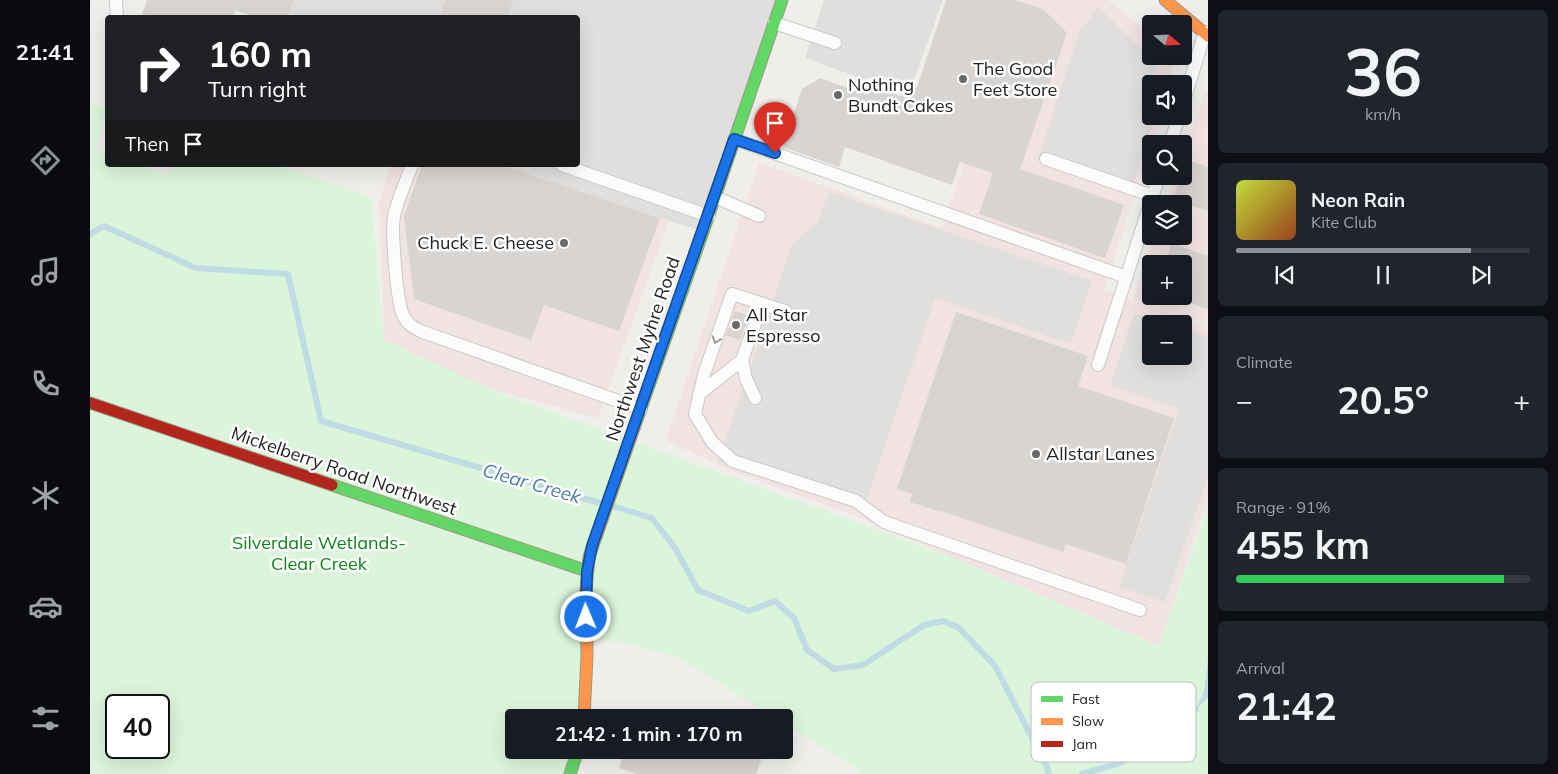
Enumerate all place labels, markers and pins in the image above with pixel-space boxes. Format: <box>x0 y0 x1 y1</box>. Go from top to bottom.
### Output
place label: The Good Feet Store <box>973 57 1057 101</box>
place label: Nothing Bundt Cakes <box>848 73 954 117</box>
marker: The Good Feet Store <box>957 73 969 85</box>
marker: Nothing Bundt Cakes <box>832 89 844 101</box>
pin <box>754 102 796 153</box>
place label: Chuck E. Cheese <box>417 231 554 254</box>
marker: Chuck E. Cheese <box>558 237 570 249</box>
place label: All Star Espresso <box>746 303 821 347</box>
marker: All Star Espresso <box>730 319 742 331</box>
place label: Allstar Lanes <box>1046 442 1155 465</box>
marker: Allstar Lanes <box>1030 448 1042 460</box>

